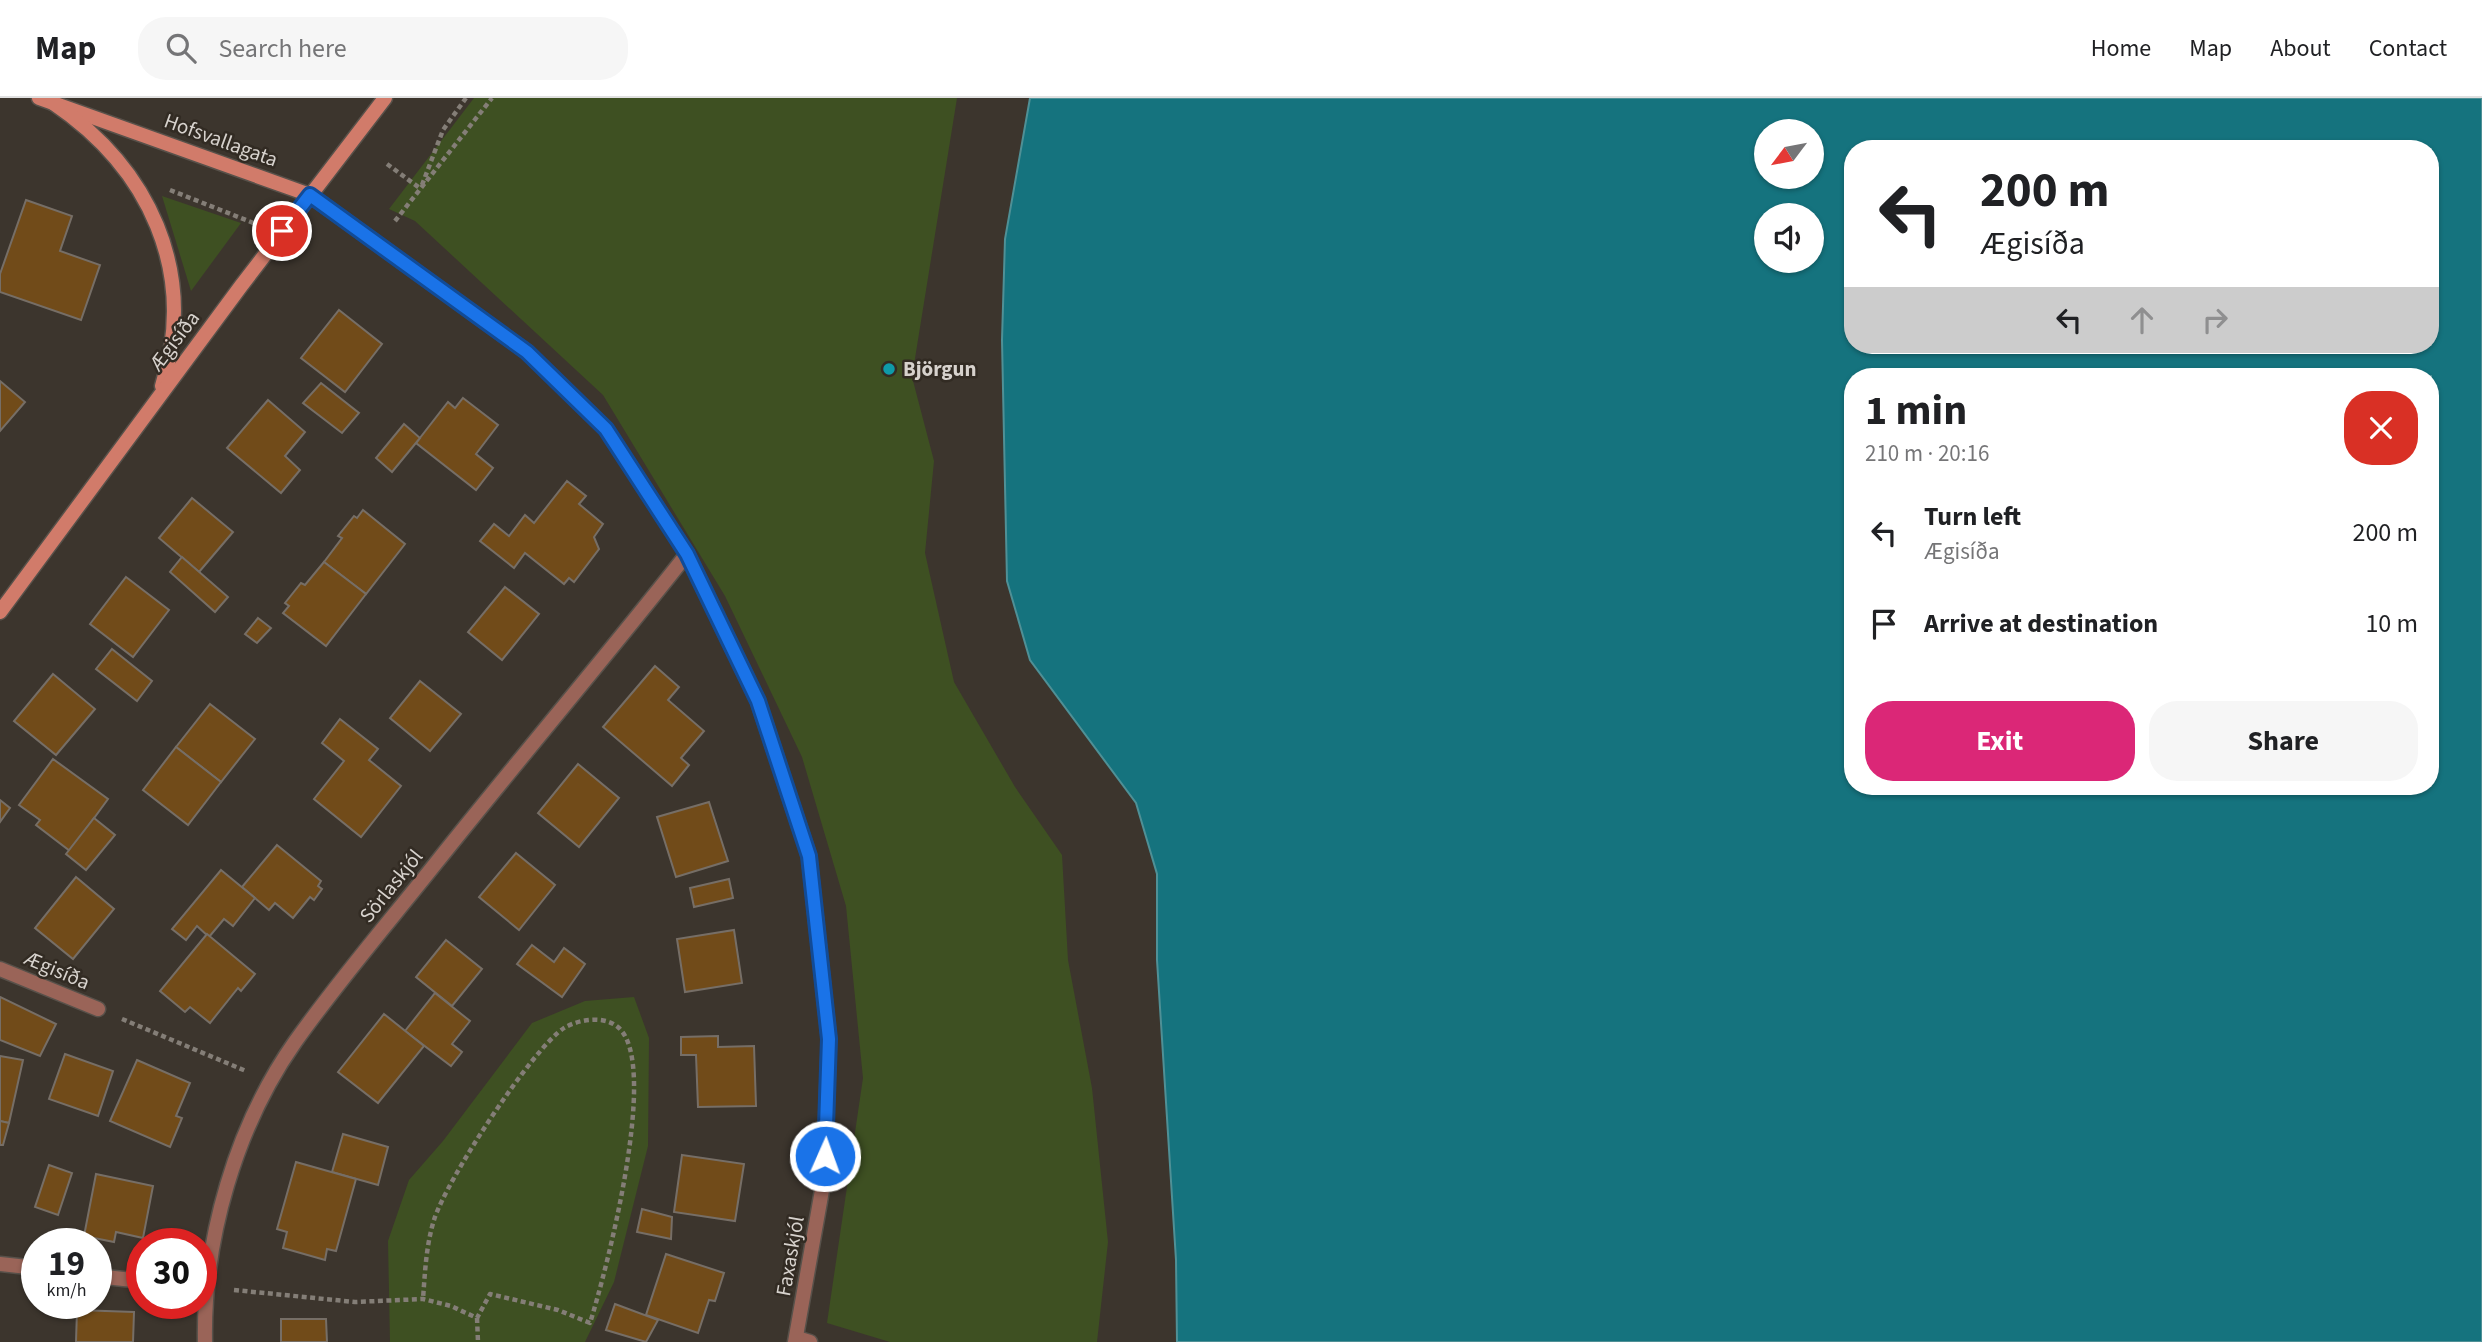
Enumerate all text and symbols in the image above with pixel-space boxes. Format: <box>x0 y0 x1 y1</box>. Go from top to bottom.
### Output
search box <box>138 17 628 80</box>
text: Map <box>35 25 96 72</box>
icon: search <box>162 29 200 67</box>
text: Search here <box>218 30 347 67</box>
text: Home <box>2091 31 2151 66</box>
text: Map <box>2189 31 2232 66</box>
text: About <box>2270 31 2331 66</box>
text: Contact <box>2369 31 2447 66</box>
street label: Hofsvallagata <box>160 106 282 174</box>
north arrow <box>1754 119 1824 189</box>
map controls <box>1754 119 1824 273</box>
text: 200 m <box>1980 156 2109 226</box>
icon: left <box>1865 168 1956 259</box>
pin <box>252 201 312 261</box>
button: sound <box>1754 203 1824 273</box>
icon: arrive <box>263 212 301 250</box>
text: Ægisíða <box>1980 221 2085 267</box>
icon: left <box>2050 301 2088 339</box>
icon: ahead <box>2123 301 2161 339</box>
icon: right <box>2196 301 2234 339</box>
street label: Ægisíða <box>141 304 207 378</box>
place label: Björgun <box>903 354 977 384</box>
marker: Björgun <box>881 361 897 377</box>
text: 1 min <box>1865 381 1967 441</box>
button: close <box>2344 391 2418 465</box>
text: 210 m · 20:16 <box>1865 437 1989 470</box>
text: Turn left <box>1924 498 2021 535</box>
icon: left <box>1865 514 1903 552</box>
text: 200 m <box>2352 514 2418 551</box>
text: Ægisíða <box>1924 535 1999 568</box>
icon: arrive <box>1865 605 1903 643</box>
text: Arrive at destination <box>1924 605 2158 642</box>
text: 10 m <box>2365 605 2418 642</box>
button: Exit <box>1865 701 2135 781</box>
button: Share <box>2149 701 2418 781</box>
street label: Sörlaskjól <box>352 843 430 929</box>
street label: Ægisíða <box>19 943 95 997</box>
position arrow <box>788 1119 862 1193</box>
street label: Faxaskjól <box>768 1214 812 1298</box>
speed limit sign: 30 <box>126 1228 217 1319</box>
text: 19 <box>48 1239 85 1289</box>
text: km/h <box>47 1278 86 1303</box>

